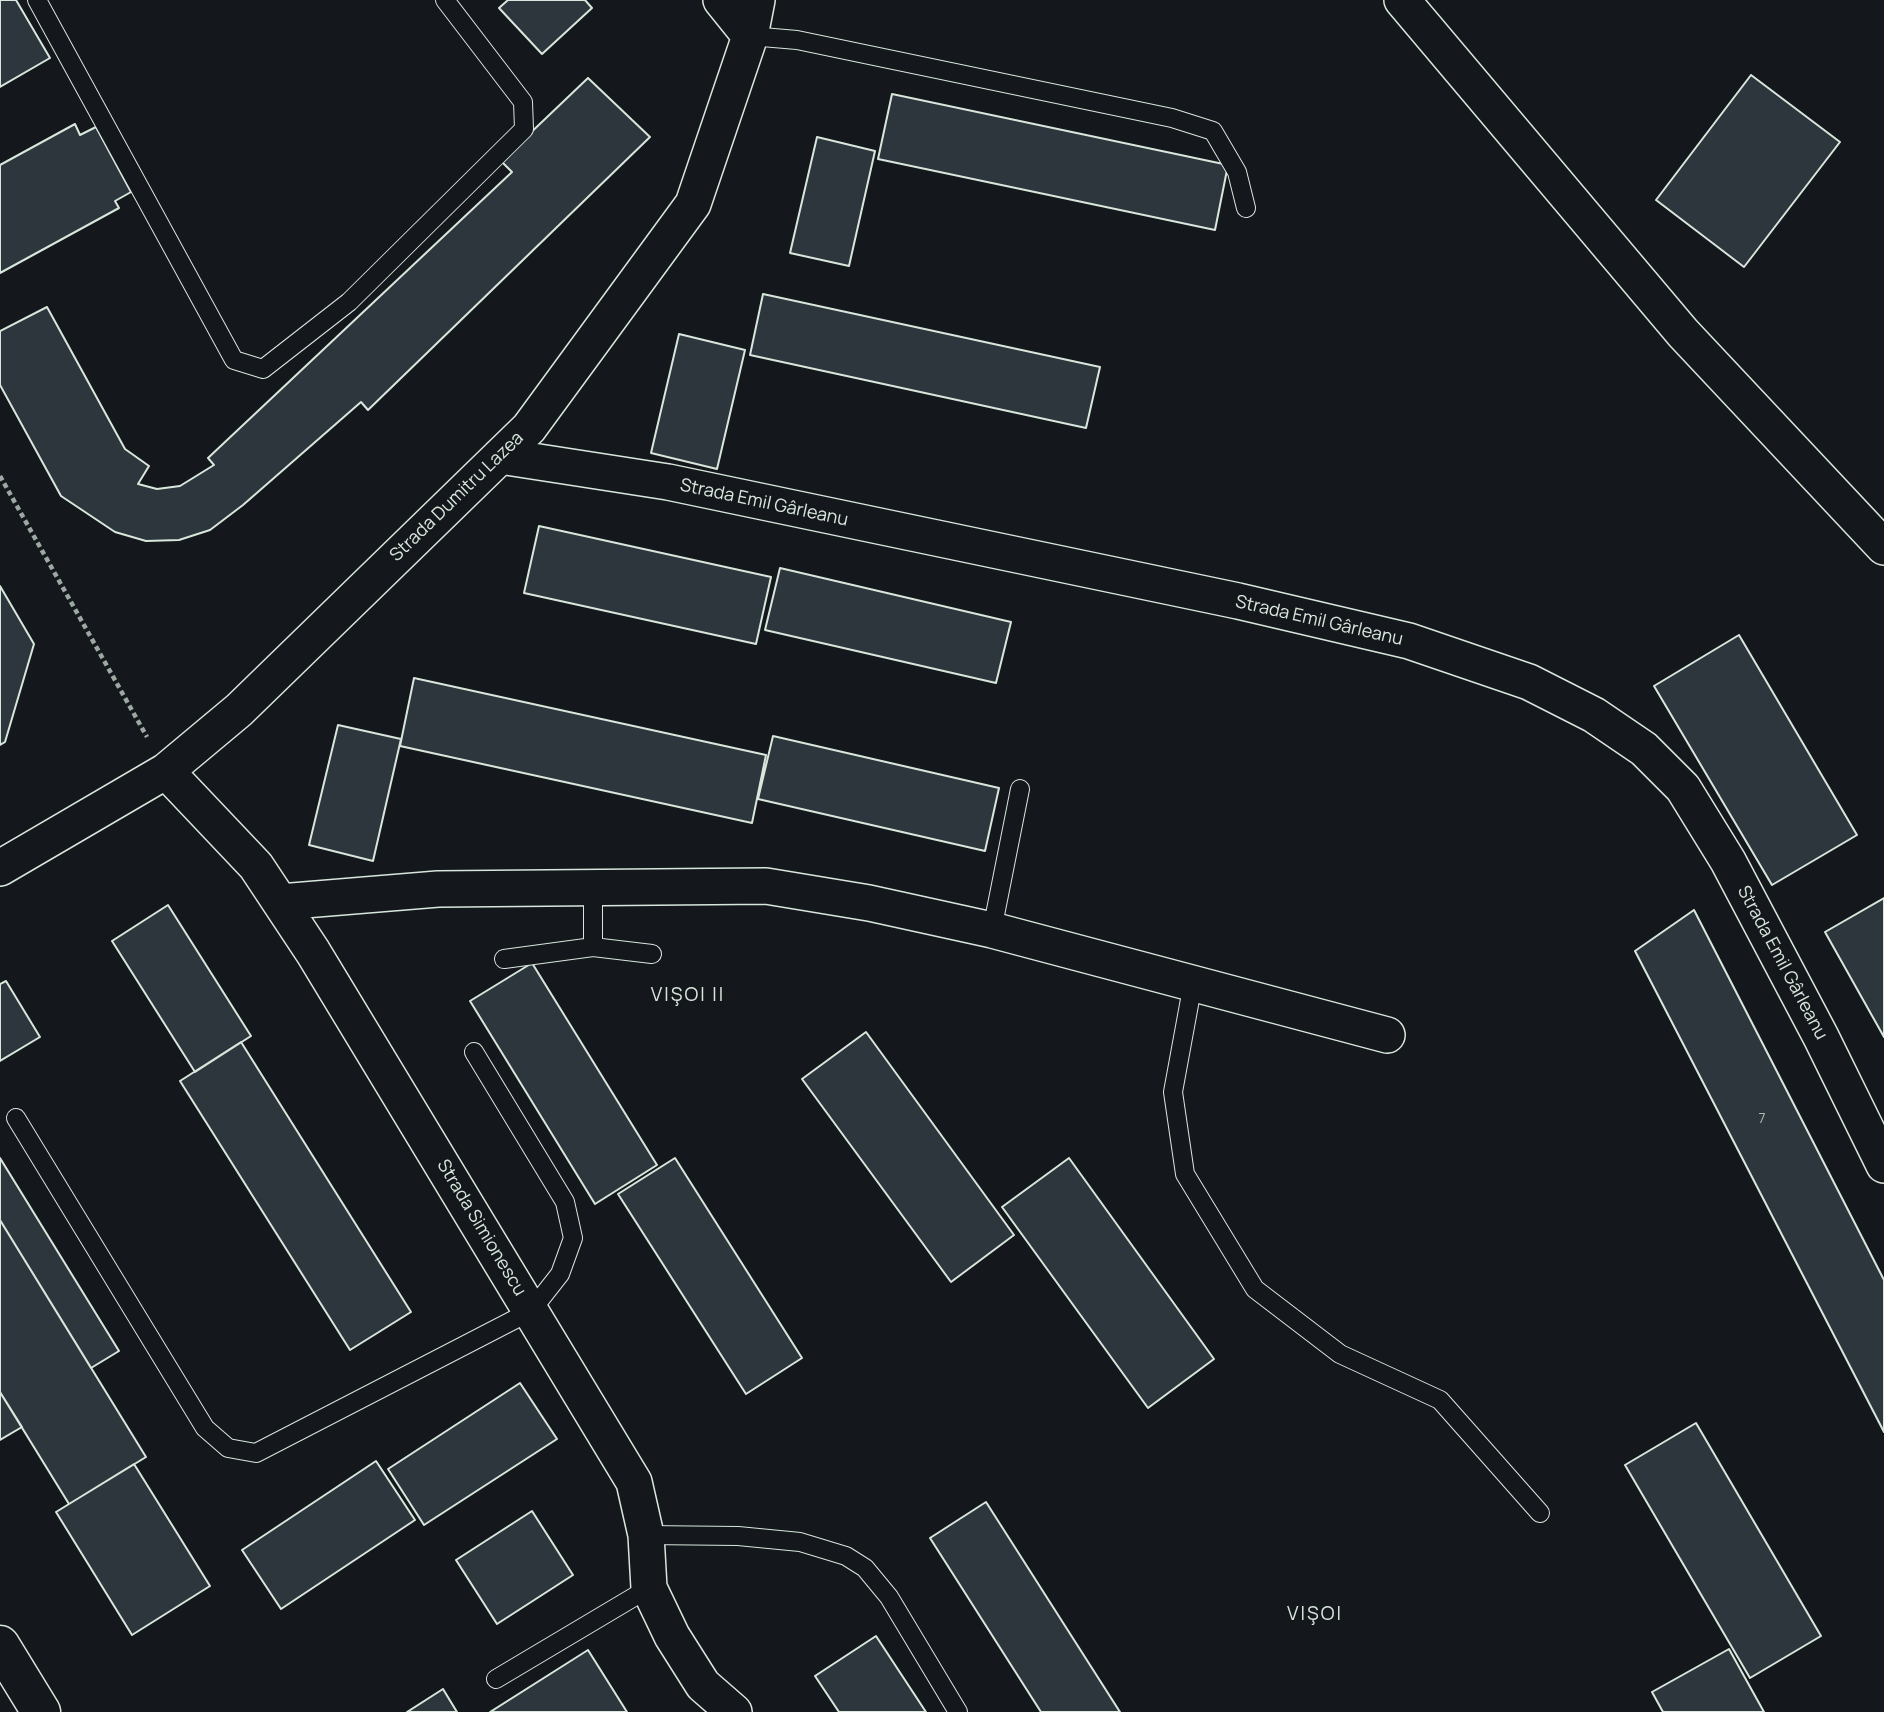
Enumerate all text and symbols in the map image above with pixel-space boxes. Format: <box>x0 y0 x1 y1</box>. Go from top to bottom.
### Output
street label: Strada Dumitru Lazea <box>386 428 528 566</box>
street label: Strada Emil Gârleanu <box>678 475 850 531</box>
street label: Strada Emil Gârleanu <box>1233 591 1405 651</box>
street label: Strada Emil Gârleanu <box>1732 882 1832 1044</box>
district label: VIŞOI II <box>652 985 724 1007</box>
house number: 7 <box>1758 1111 1766 1127</box>
street label: Strada Simionescu <box>432 1156 530 1300</box>
district label: VIŞOI <box>1288 1604 1342 1626</box>

